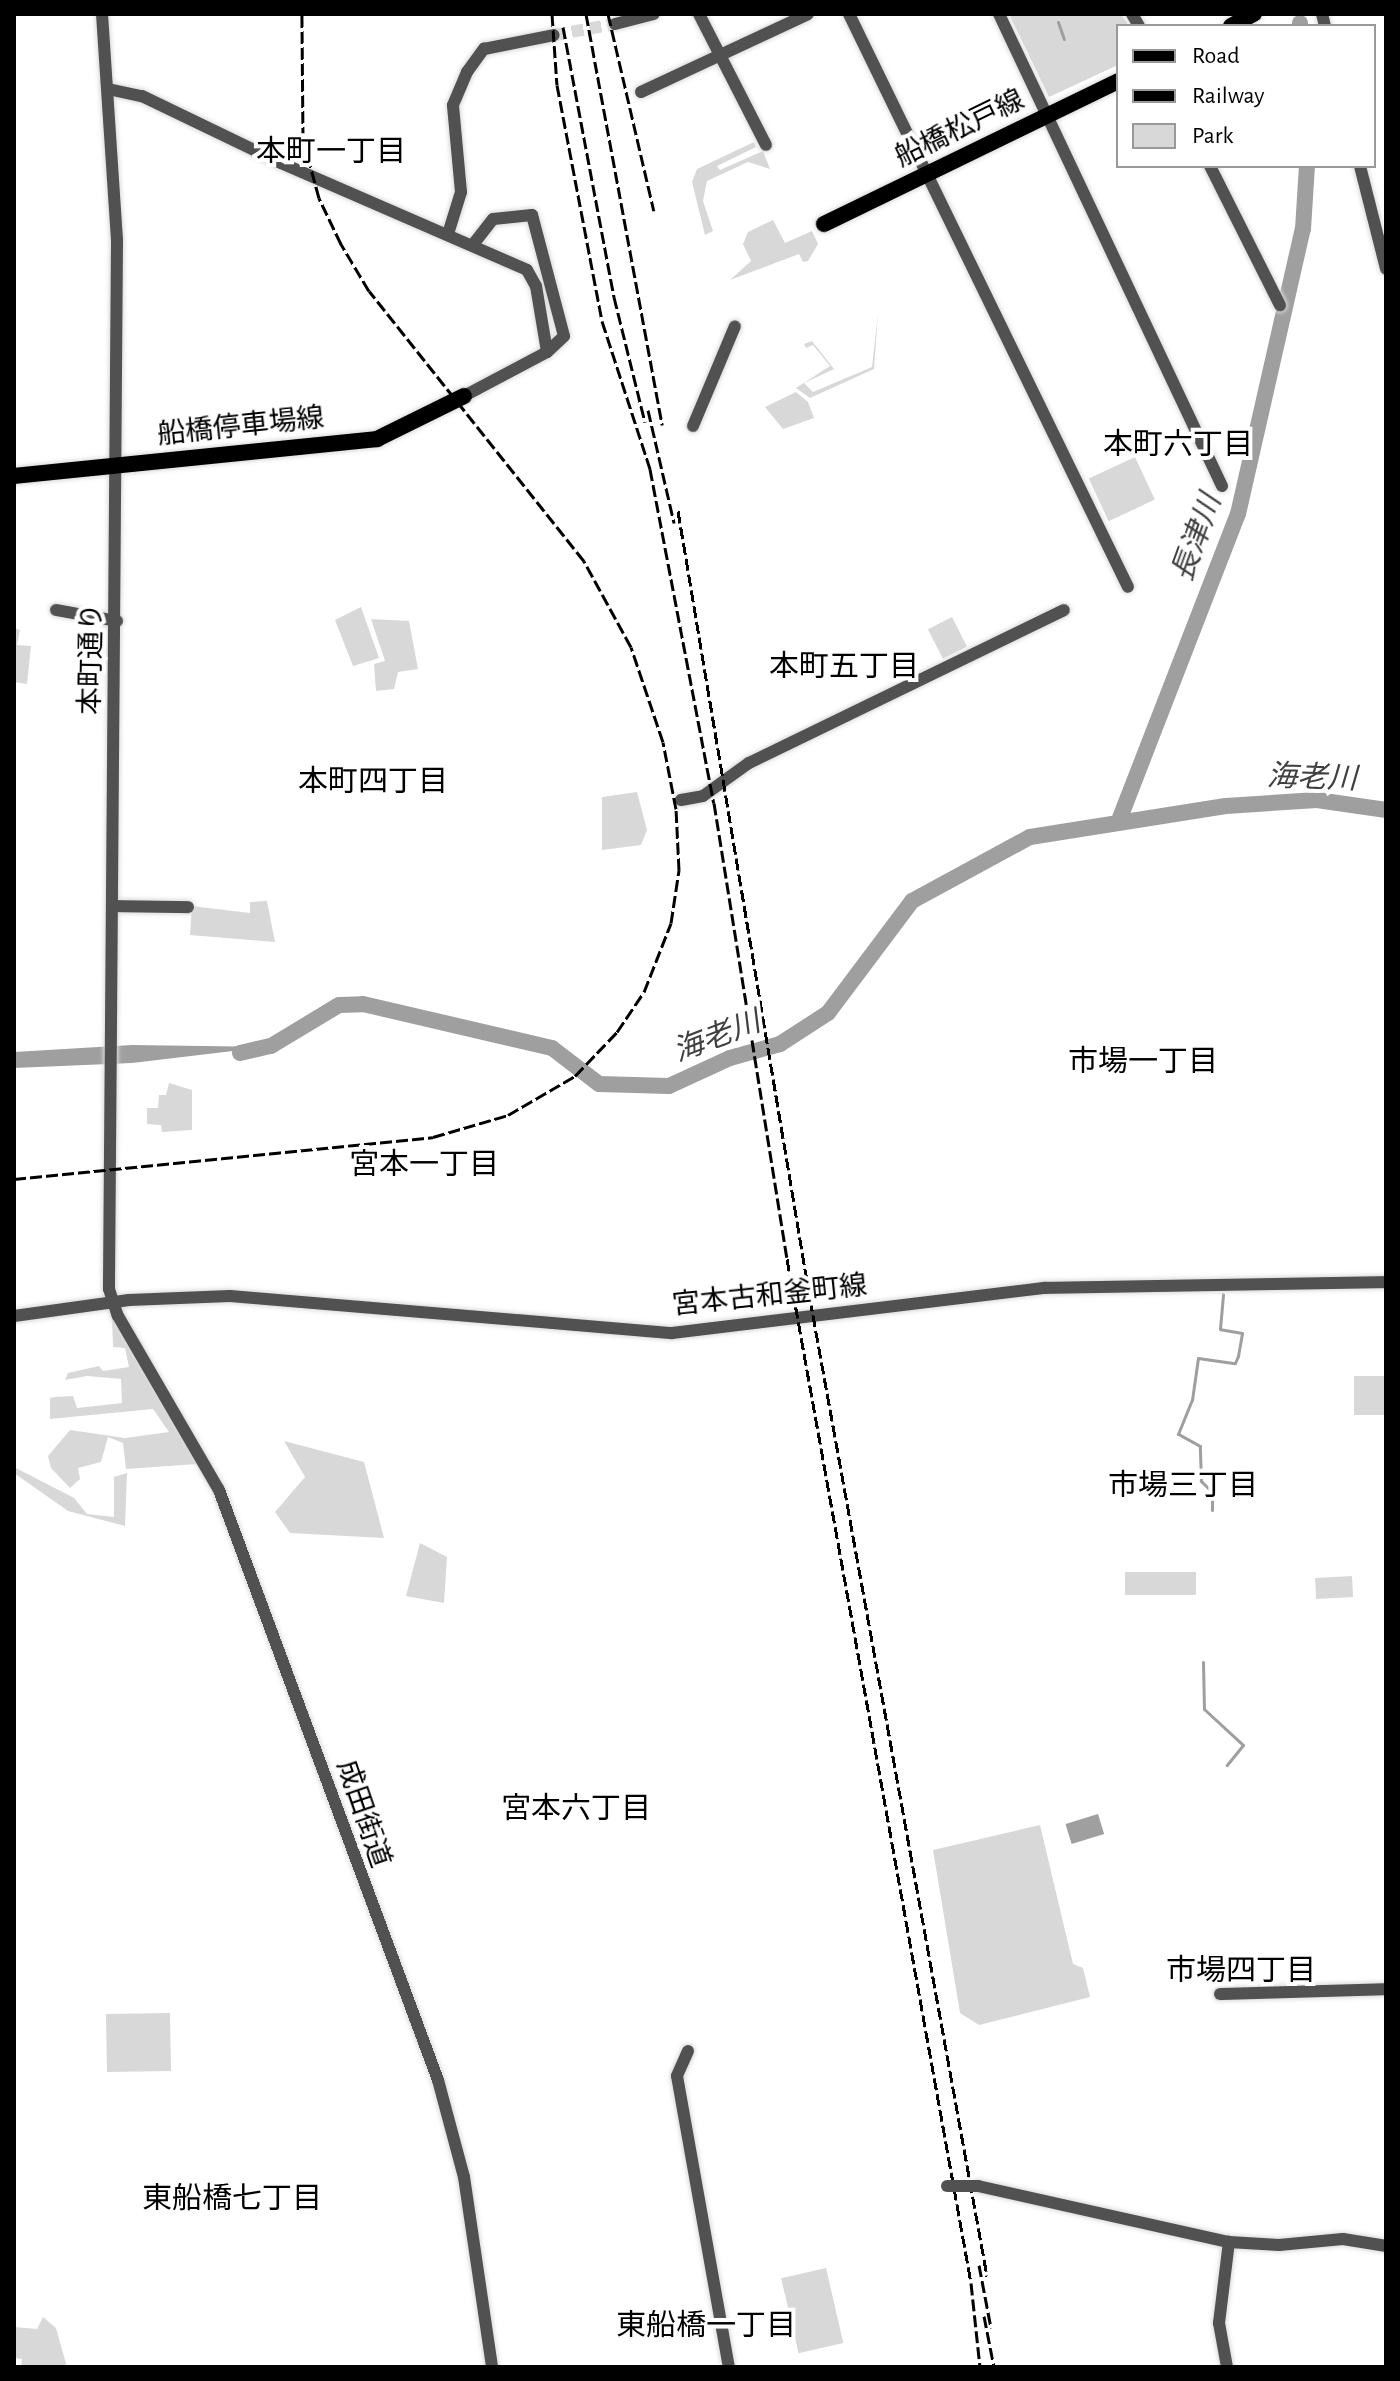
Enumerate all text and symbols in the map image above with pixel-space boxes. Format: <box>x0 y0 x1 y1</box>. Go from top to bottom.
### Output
legend <box>1116 24 1376 168</box>
text: Road <box>1192 44 1240 68</box>
street label: 船橋松戸線 <box>890 83 1030 175</box>
text: Railway <box>1192 84 1264 108</box>
text: Park <box>1192 124 1233 148</box>
district label: 本町一丁目 <box>256 134 406 170</box>
street label: 船橋停車場線 <box>156 402 326 452</box>
district label: 本町六丁目 <box>1103 427 1253 463</box>
water label: 長津川 <box>1165 490 1229 586</box>
street label: 本町通り <box>74 603 110 715</box>
district label: 本町五丁目 <box>769 649 919 685</box>
water label: 海老川 <box>1266 758 1358 798</box>
district label: 本町四丁目 <box>298 764 448 800</box>
water label: 海老川 <box>669 1004 765 1070</box>
district label: 市場一丁目 <box>1068 1044 1218 1080</box>
district label: 宮本一丁目 <box>349 1147 499 1183</box>
street label: 宮本古和釜町線 <box>671 1269 869 1323</box>
district label: 市場三丁目 <box>1108 1468 1258 1504</box>
street label: 成田街道 <box>329 1756 397 1872</box>
district label: 宮本六丁目 <box>501 1791 651 1827</box>
district label: 市場四丁目 <box>1166 1953 1316 1989</box>
district label: 東船橋七丁目 <box>142 2181 322 2217</box>
district label: 東船橋一丁目 <box>616 2308 796 2344</box>

